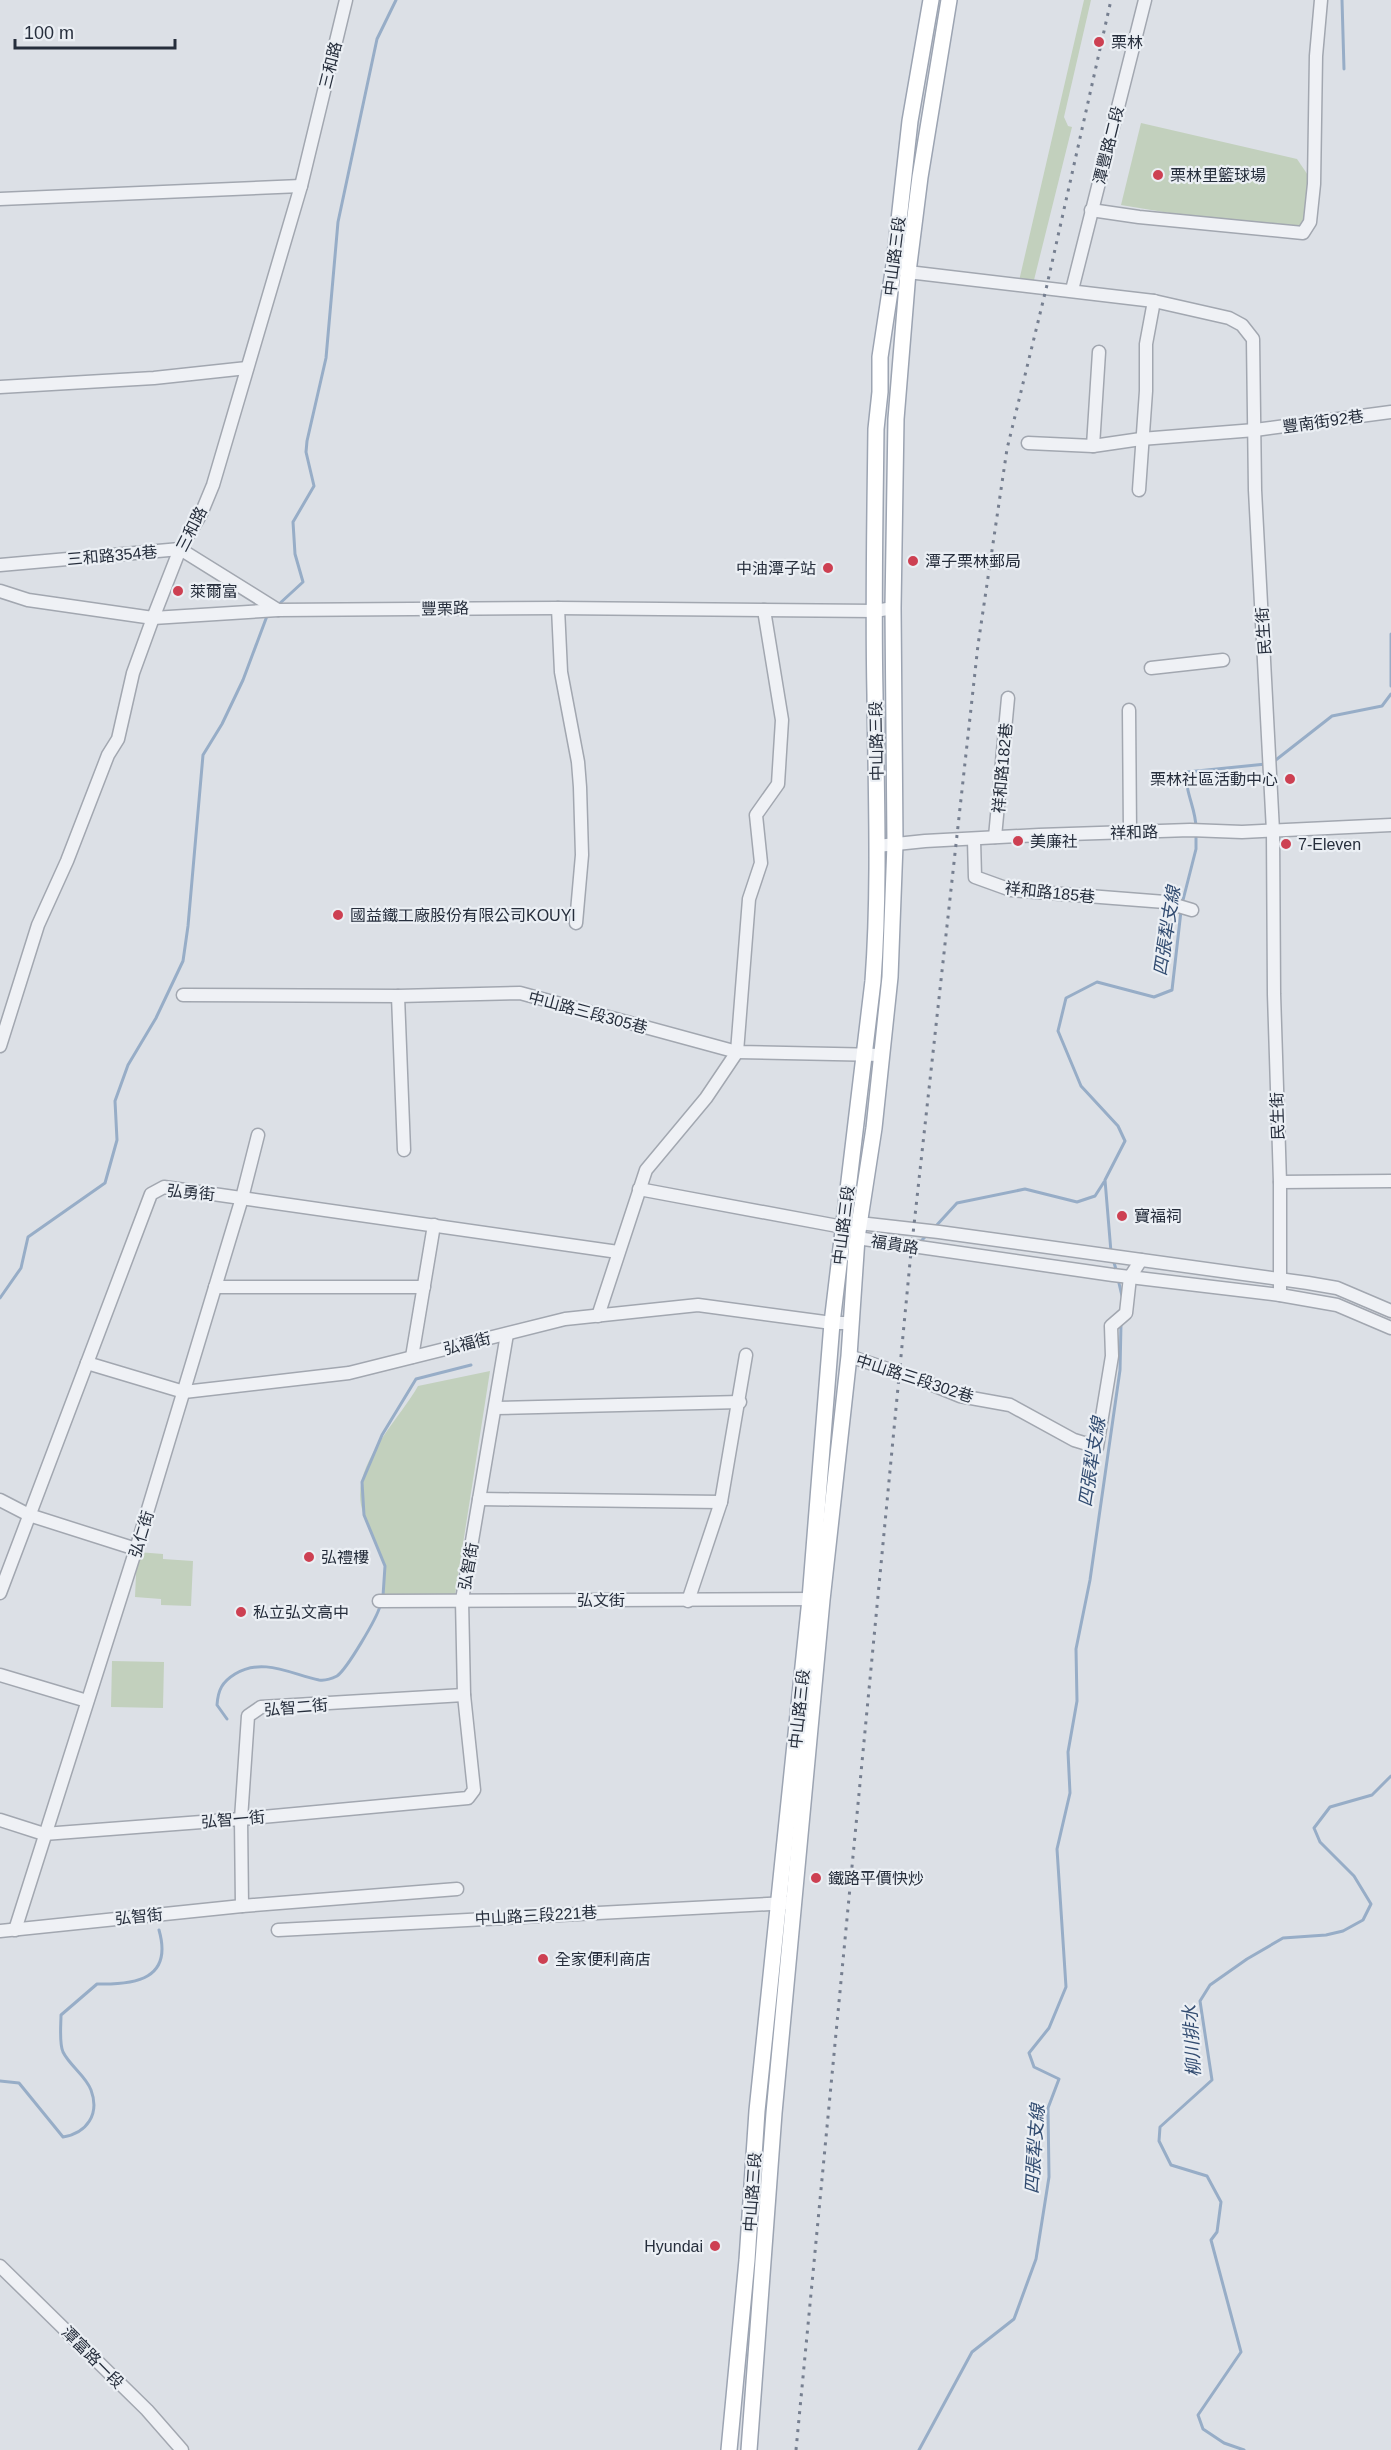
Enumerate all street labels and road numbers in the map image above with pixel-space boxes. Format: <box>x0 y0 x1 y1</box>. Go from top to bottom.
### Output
street label: 三和路 <box>316 40 345 90</box>
street label: 潭豐路二段 <box>1091 104 1126 186</box>
street label: 中山路三段 <box>881 215 908 297</box>
street label: 豐南街92巷 <box>1281 407 1365 436</box>
street label: 三和路 <box>173 504 210 554</box>
street label: 三和路354巷 <box>66 543 158 568</box>
street label: 豐栗路 <box>421 600 469 617</box>
street label: 民生街 <box>1253 606 1274 656</box>
street label: 中山路三段 <box>867 701 886 781</box>
street label: 祥和路182巷 <box>990 722 1015 814</box>
street label: 祥和路 <box>1110 823 1158 842</box>
street label: 祥和路185巷 <box>1004 879 1096 906</box>
street label: 中山路三段305巷 <box>526 988 649 1037</box>
street label: 民生街 <box>1268 1092 1287 1140</box>
street label: 弘勇街 <box>166 1182 216 1203</box>
street label: 中山路三段 <box>830 1184 857 1266</box>
street label: 福貴路 <box>870 1232 920 1257</box>
street label: 弘福街 <box>442 1329 492 1358</box>
street label: 中山路三段302巷 <box>854 1351 976 1406</box>
street label: 弘仁街 <box>126 1509 157 1560</box>
street label: 弘智街 <box>456 1541 481 1591</box>
street label: 弘文街 <box>577 1592 625 1609</box>
street label: 中山路三段 <box>787 1668 812 1750</box>
street label: 弘智二街 <box>263 1696 329 1719</box>
street label: 弘智一街 <box>200 1808 266 1831</box>
street label: 中山路三段221巷 <box>474 1904 598 1927</box>
street label: 弘智街 <box>114 1906 164 1927</box>
street label: 中山路三段 <box>741 2152 764 2233</box>
street label: 潭富路一段 <box>58 2323 127 2392</box>

